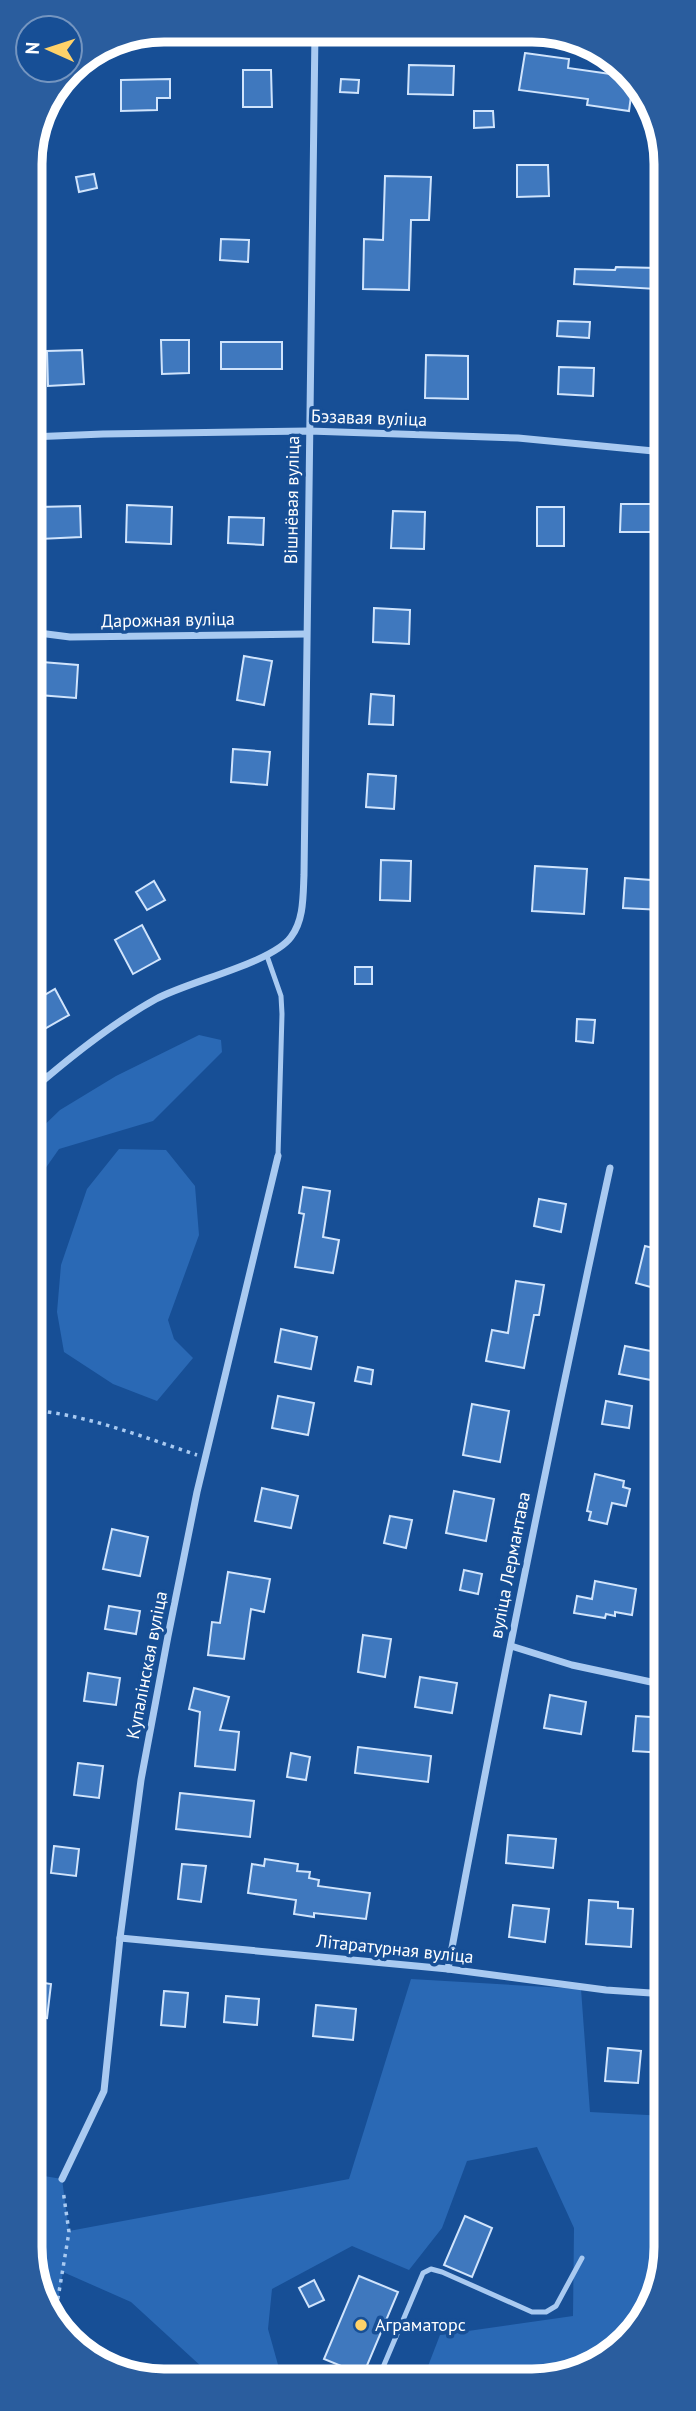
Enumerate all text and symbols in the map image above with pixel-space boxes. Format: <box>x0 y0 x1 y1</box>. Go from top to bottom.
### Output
north arrow <box>14 14 84 84</box>
text: N <box>20 41 44 55</box>
street label: Бэзавая вуліца <box>311 404 427 431</box>
street label: Вішнёвая вуліца <box>279 436 304 564</box>
street label: Дарожная вуліца <box>101 607 235 632</box>
street label: вуліца Лермантава <box>484 1490 535 1640</box>
street label: Купалінская вуліца <box>121 1589 172 1741</box>
street label: Літаратурная вуліца <box>314 1929 475 1968</box>
place label: Аграматорс <box>375 2313 466 2336</box>
marker: Аграматорс <box>353 2317 369 2333</box>

